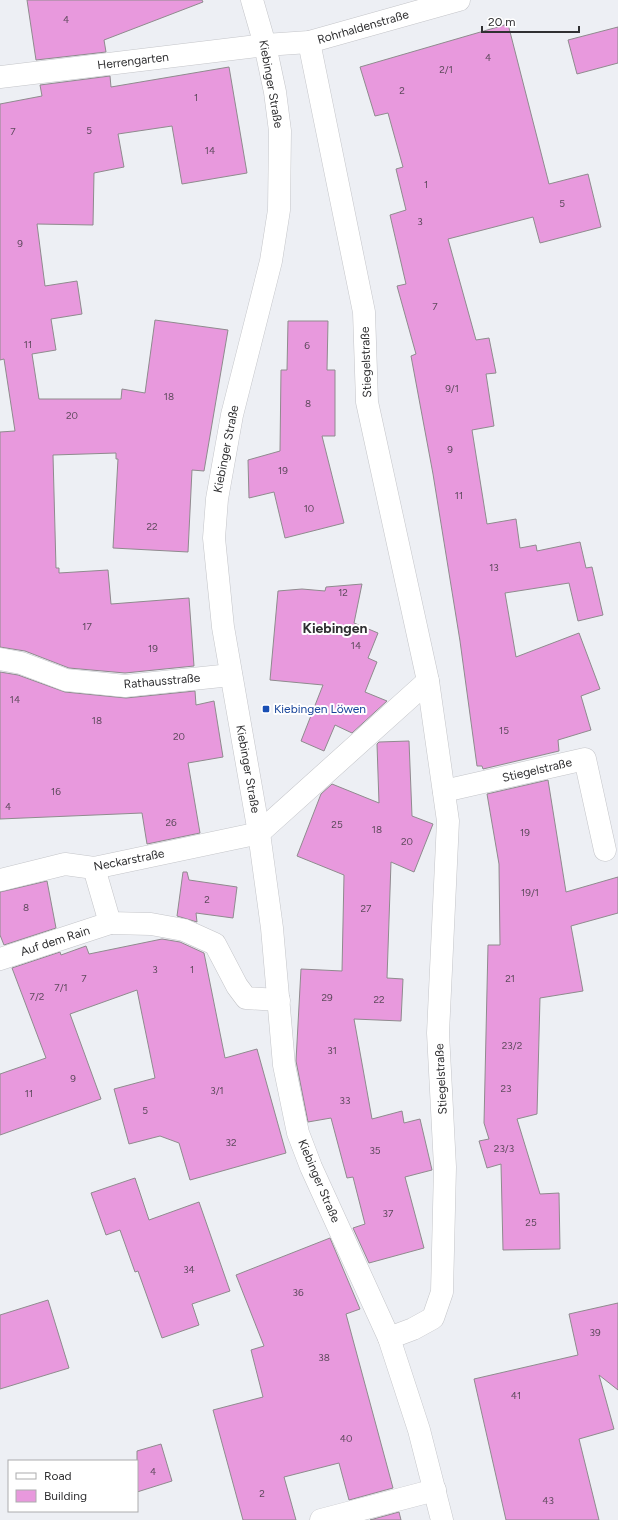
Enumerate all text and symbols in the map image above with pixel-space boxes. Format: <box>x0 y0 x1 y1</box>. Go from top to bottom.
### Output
street label: Rohrhaldenstraße <box>316 7 411 47</box>
scale bar <box>482 8 579 34</box>
house number: 4 <box>63 13 69 26</box>
text: 20 m <box>488 15 516 29</box>
street label: Kiebinger Straße <box>256 39 286 130</box>
street label: Herrengarten <box>96 50 170 72</box>
house number: 4 <box>485 51 491 64</box>
house number: 2/1 <box>439 63 453 76</box>
house number: 2 <box>399 84 405 97</box>
house number: 1 <box>194 91 198 104</box>
house number: 5 <box>86 124 92 137</box>
house number: 7 <box>10 125 16 138</box>
house number: 14 <box>205 144 215 157</box>
house number: 1 <box>424 178 428 191</box>
house number: 5 <box>559 197 565 210</box>
house number: 3 <box>417 215 423 228</box>
house number: 9 <box>17 237 23 250</box>
house number: 7 <box>432 300 438 313</box>
street label: Stiegelstraße <box>358 326 374 398</box>
house number: 11 <box>24 338 32 351</box>
house number: 6 <box>304 339 310 352</box>
house number: 9/1 <box>445 382 459 395</box>
house number: 18 <box>164 390 174 403</box>
house number: 8 <box>305 397 311 410</box>
street label: Kiebinger Straße <box>211 403 241 494</box>
house number: 20 <box>66 409 78 422</box>
house number: 9 <box>447 443 453 456</box>
house number: 19 <box>278 464 288 477</box>
house number: 11 <box>455 489 463 502</box>
house number: 10 <box>304 502 314 515</box>
house number: 22 <box>146 520 158 533</box>
house number: 13 <box>489 561 499 574</box>
house number: 12 <box>338 586 348 599</box>
house number: 17 <box>82 620 92 633</box>
district label: Kiebingen <box>303 620 367 637</box>
house number: 14 <box>351 639 361 652</box>
house number: 19 <box>148 642 158 655</box>
street label: Rathausstraße <box>123 671 201 691</box>
house number: 14 <box>10 693 20 706</box>
place label: Kiebingen Löwen <box>274 702 366 716</box>
marker: Kiebingen Löwen <box>261 704 271 714</box>
house number: 18 <box>92 714 102 727</box>
street label: Kiebinger Straße <box>233 724 263 815</box>
house number: 15 <box>499 724 509 737</box>
house number: 20 <box>173 730 185 743</box>
street label: Stiegelstraße <box>501 755 574 785</box>
house number: 16 <box>51 785 61 798</box>
house number: 4 <box>5 800 11 813</box>
house number: 26 <box>165 816 177 829</box>
house number: 25 <box>331 818 343 831</box>
house number: 18 <box>372 823 382 836</box>
house number: 19 <box>520 826 530 839</box>
house number: 20 <box>401 835 413 848</box>
street label: Neckarstraße <box>92 846 166 874</box>
house number: 19/1 <box>521 886 539 899</box>
house number: 2 <box>204 893 210 906</box>
house number: 8 <box>23 901 29 914</box>
house number: 27 <box>361 902 372 915</box>
street label: Auf dem Rain <box>19 923 92 959</box>
house number: 3 <box>152 963 158 976</box>
house number: 1 <box>190 963 194 976</box>
house number: 7 <box>81 972 87 985</box>
house number: 21 <box>505 972 515 985</box>
house number: 7/1 <box>54 981 68 994</box>
house number: 7/2 <box>30 990 44 1003</box>
house number: 29 <box>321 991 333 1004</box>
house number: 22 <box>373 993 385 1006</box>
house number: 23/2 <box>502 1039 522 1052</box>
street label: Stiegelstraße <box>432 1043 450 1115</box>
house number: 31 <box>327 1044 337 1057</box>
house number: 9 <box>70 1072 76 1085</box>
house number: 23 <box>500 1082 512 1095</box>
house number: 3/1 <box>210 1084 224 1097</box>
house number: 11 <box>25 1087 33 1100</box>
house number: 33 <box>340 1094 350 1107</box>
house number: 5 <box>142 1104 148 1117</box>
house number: 32 <box>225 1136 237 1149</box>
street label: Kiebinger Straße <box>295 1137 343 1225</box>
house number: 23/3 <box>494 1142 514 1155</box>
house number: 35 <box>369 1144 381 1157</box>
house number: 37 <box>383 1207 394 1220</box>
house number: 25 <box>525 1216 537 1229</box>
house number: 34 <box>183 1263 195 1276</box>
house number: 36 <box>292 1286 304 1299</box>
house number: 39 <box>589 1326 601 1339</box>
house number: 38 <box>318 1351 330 1364</box>
house number: 41 <box>511 1389 521 1402</box>
house number: 40 <box>340 1432 352 1445</box>
legend <box>8 1460 138 1512</box>
house number: 4 <box>150 1465 156 1478</box>
text: Road <box>44 1469 72 1483</box>
house number: 2 <box>259 1487 265 1500</box>
text: Building <box>44 1489 87 1503</box>
house number: 43 <box>542 1494 554 1507</box>

